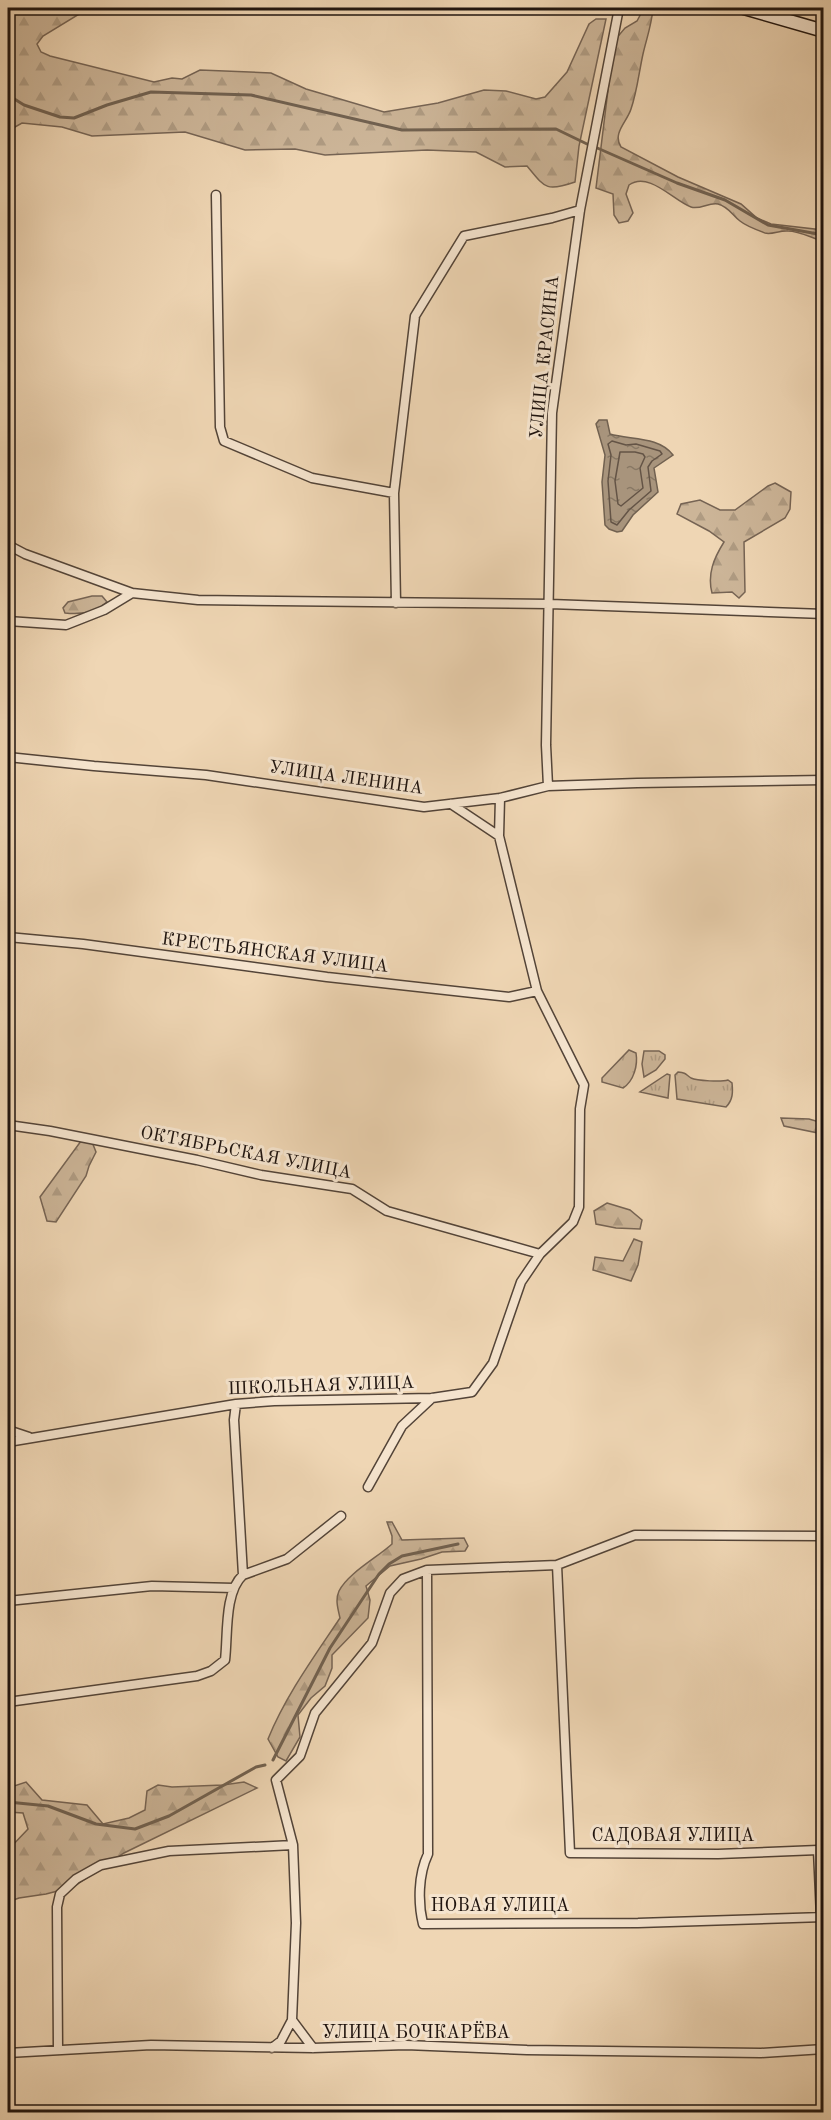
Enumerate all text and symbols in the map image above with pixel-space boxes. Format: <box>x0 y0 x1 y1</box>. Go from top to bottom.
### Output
street label: УЛИЦА КРАСИНА <box>527 274 563 440</box>
street label: УЛИЦА ЛЕНИНА <box>268 758 425 798</box>
street label: КРЕСТЬЯНСКАЯ УЛИЦА <box>161 930 390 976</box>
street label: ОКТЯБРЬСКАЯ УЛИЦА <box>139 1124 354 1182</box>
street label: ШКОЛЬНАЯ УЛИЦА <box>227 1374 415 1398</box>
street label: САДОВАЯ УЛИЦА <box>591 1827 755 1845</box>
street label: НОВАЯ УЛИЦА <box>430 1897 570 1915</box>
street label: УЛИЦА БОЧКАРЁВА <box>322 2021 510 2042</box>

